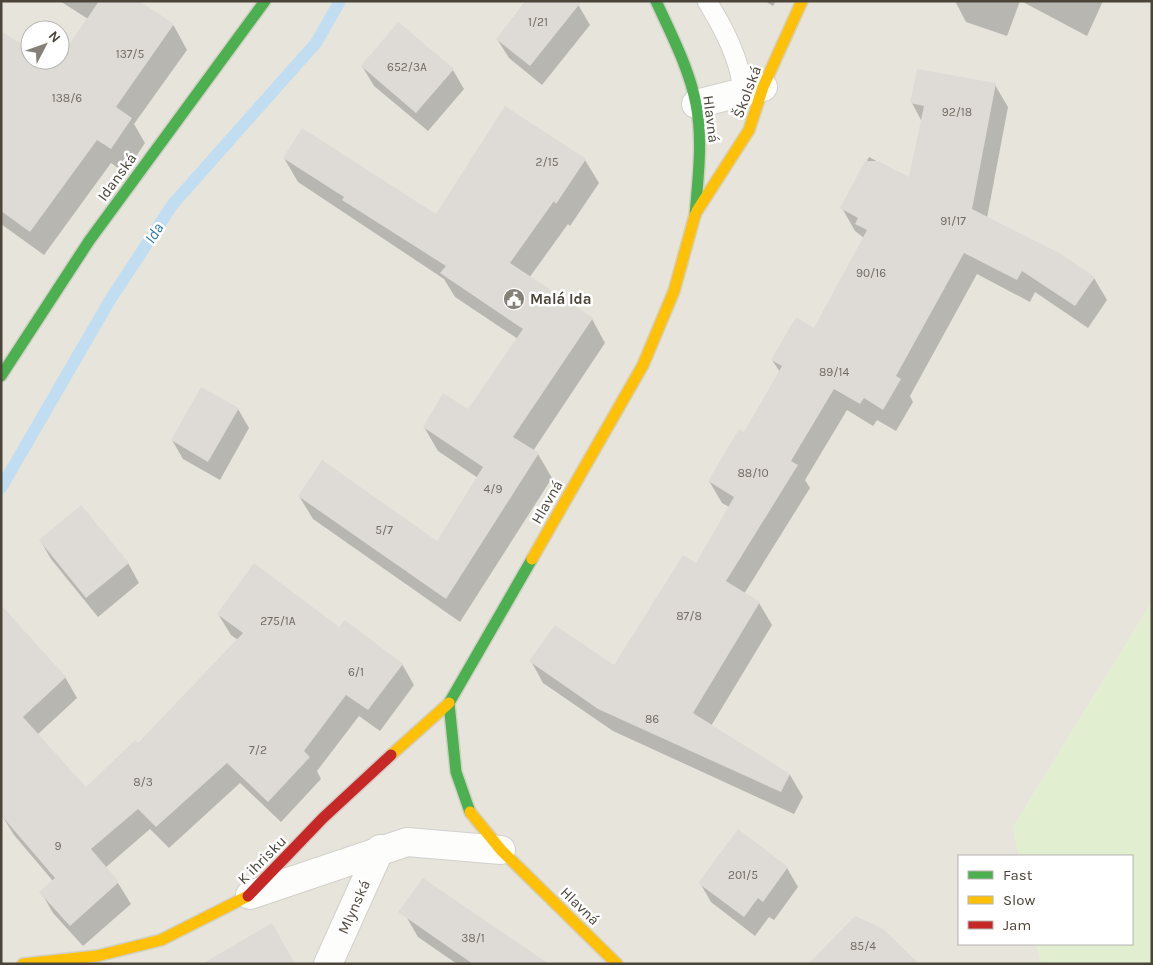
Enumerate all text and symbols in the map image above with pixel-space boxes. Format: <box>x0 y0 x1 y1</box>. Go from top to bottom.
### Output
house number: 1/21 <box>528 15 548 29</box>
north arrow <box>20 20 70 70</box>
text: N <box>45 27 64 46</box>
house number: 137/5 <box>116 47 145 61</box>
house number: 652/3A <box>387 60 427 74</box>
street label: Školská <box>729 63 765 121</box>
house number: 138/6 <box>52 91 82 105</box>
street label: Hlavná <box>699 94 723 144</box>
house number: 92/18 <box>942 105 972 119</box>
street label: Idanská <box>94 149 140 205</box>
house number: 2/15 <box>536 155 559 169</box>
house number: 91/17 <box>940 214 966 228</box>
water label: Ida <box>140 219 168 247</box>
house number: 90/16 <box>856 266 886 280</box>
public building icon: Malá Ida <box>502 287 526 311</box>
place label: Malá Ida <box>530 290 592 308</box>
house number: 89/14 <box>819 365 849 379</box>
house number: 88/10 <box>737 466 769 480</box>
street label: Hlavná <box>527 477 567 527</box>
house number: 4/9 <box>484 482 502 496</box>
house number: 5/7 <box>375 523 393 537</box>
house number: 87/8 <box>676 609 702 623</box>
house number: 275/1A <box>260 614 296 628</box>
house number: 6/1 <box>348 665 364 679</box>
house number: 86 <box>645 712 659 726</box>
house number: 7/2 <box>249 743 267 757</box>
house number: 8/3 <box>133 775 153 789</box>
street label: K ihrisku <box>234 832 290 888</box>
house number: 9 <box>55 839 62 853</box>
legend <box>958 855 1133 945</box>
text: Fast <box>1003 866 1033 884</box>
house number: 201/5 <box>728 868 758 882</box>
street label: Mlynská <box>334 877 374 937</box>
street label: Hlavná <box>557 883 603 929</box>
text: Slow <box>1003 891 1035 909</box>
text: Jam <box>1003 916 1031 934</box>
house number: 38/1 <box>461 931 485 945</box>
house number: 85/4 <box>850 939 876 953</box>

